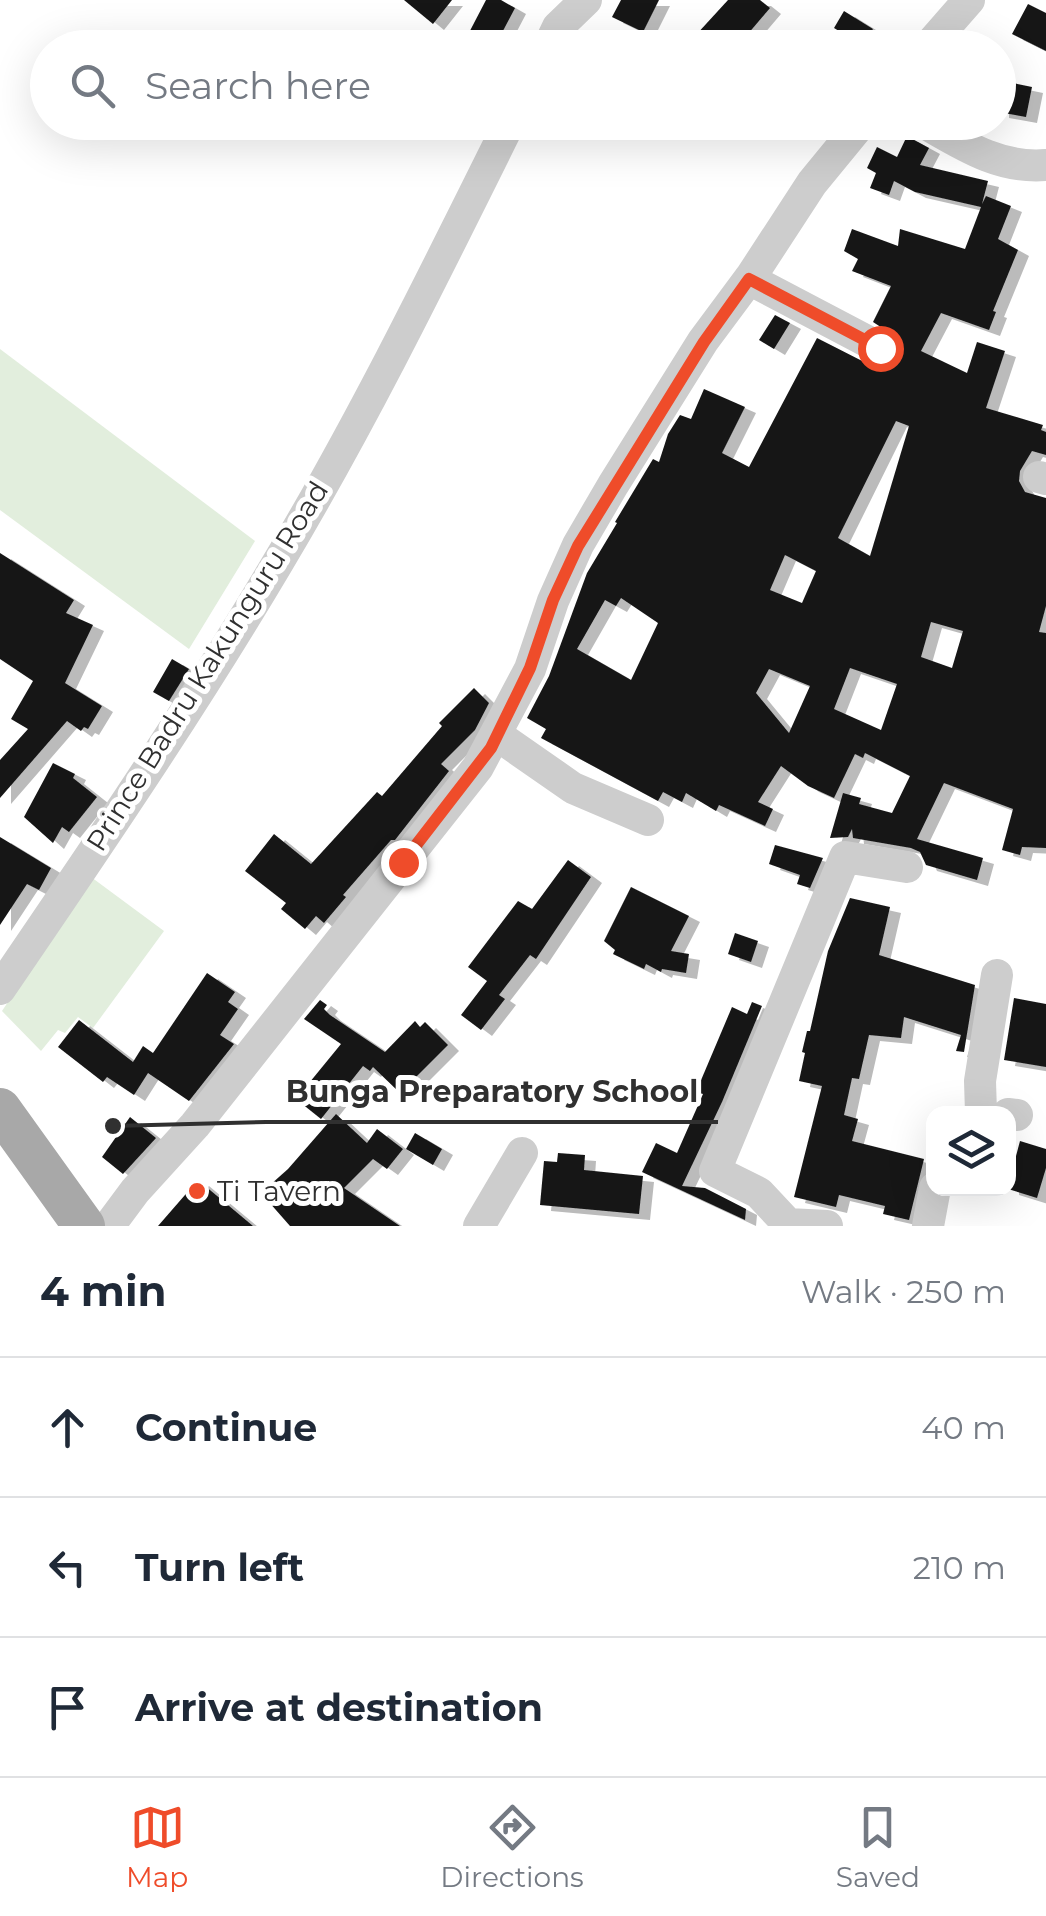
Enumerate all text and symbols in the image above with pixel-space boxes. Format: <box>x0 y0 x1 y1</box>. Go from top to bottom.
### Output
search box <box>30 30 1016 140</box>
icon: search <box>65 58 120 113</box>
text: Search here <box>145 62 371 109</box>
route start <box>858 326 904 372</box>
street label: Prince Badru Kakunguru Road <box>79 475 335 857</box>
route end <box>381 840 427 886</box>
callout: Bunga Preparatory School <box>266 1062 718 1122</box>
text: Bunga Preparatory School <box>286 1073 698 1110</box>
map controls <box>926 1106 1016 1196</box>
button: layers <box>926 1106 1016 1196</box>
place label: Ti Tavern <box>217 1174 341 1208</box>
marker: Ti Tavern <box>186 1180 208 1202</box>
text: 4 min <box>40 1265 167 1317</box>
text: Walk · 250 m <box>801 1272 1006 1311</box>
icon: ahead <box>40 1400 95 1455</box>
text: Continue <box>135 1404 317 1451</box>
text: 40 m <box>921 1408 1006 1447</box>
icon: left <box>40 1540 95 1595</box>
text: Turn left <box>135 1544 304 1591</box>
text: 210 m <box>913 1548 1006 1587</box>
icon: arrive <box>40 1680 95 1735</box>
text: Arrive at destination <box>135 1684 543 1731</box>
tab: Map <box>126 1800 188 1894</box>
tab: Directions <box>440 1800 584 1894</box>
tab: Saved <box>836 1800 920 1894</box>

